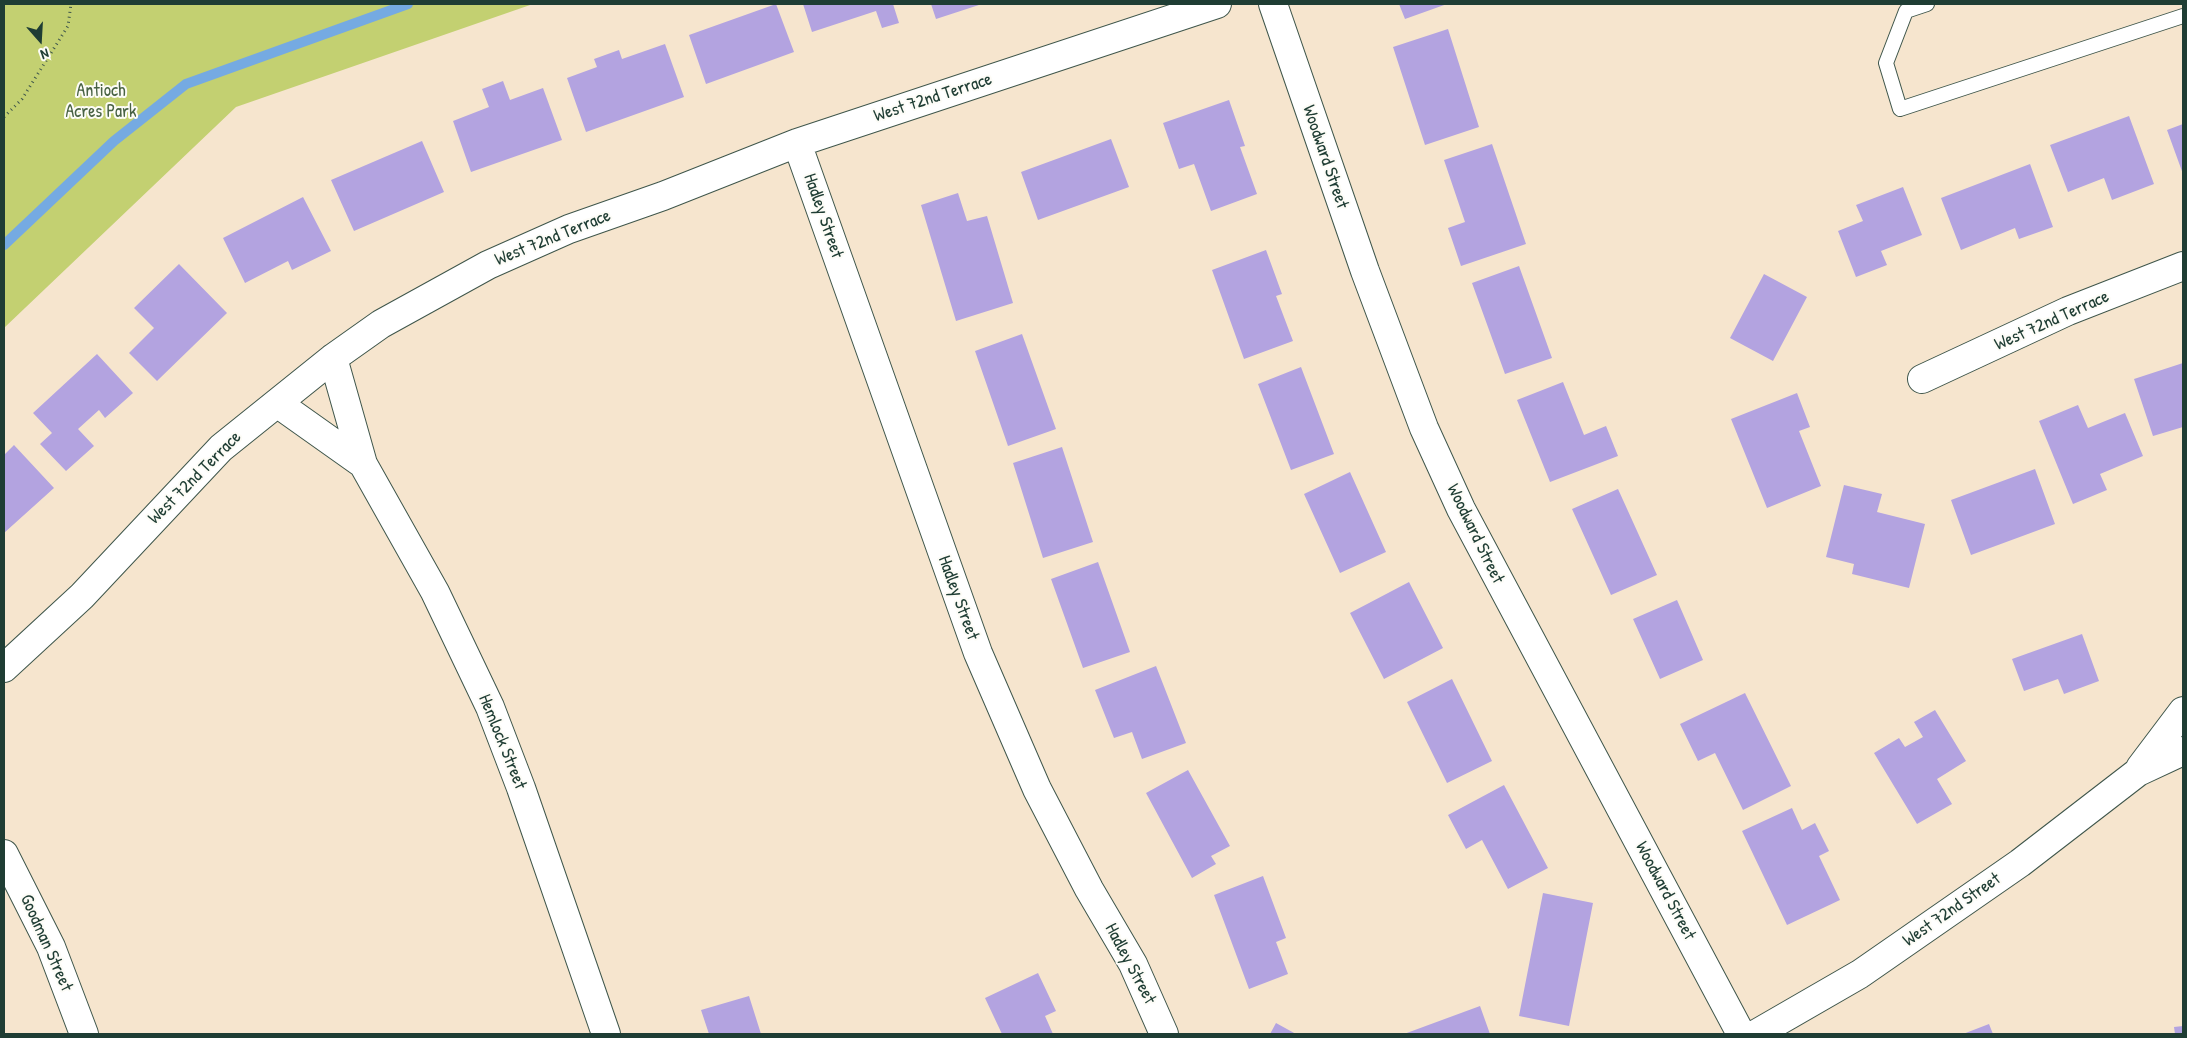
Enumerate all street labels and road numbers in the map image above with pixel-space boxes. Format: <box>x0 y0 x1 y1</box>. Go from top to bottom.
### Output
street label: West 72nd Terrace <box>871 69 995 127</box>
street label: Woodward Street <box>1297 102 1353 212</box>
street label: Hadley Street <box>798 171 848 261</box>
street label: West 72nd Terrace <box>492 205 614 271</box>
street label: West 72nd Terrace <box>1992 286 2112 356</box>
street label: West 72nd Terrace <box>144 427 246 529</box>
street label: Woodward Street <box>1442 481 1508 587</box>
street label: Hadley Street <box>933 553 983 643</box>
street label: Hemlock Street <box>473 691 531 793</box>
street label: Woodward Street <box>1630 838 1700 944</box>
street label: West 72nd Street <box>1899 868 2005 952</box>
street label: Goodman Street <box>15 891 77 995</box>
street label: Hadley Street <box>1100 920 1160 1008</box>

